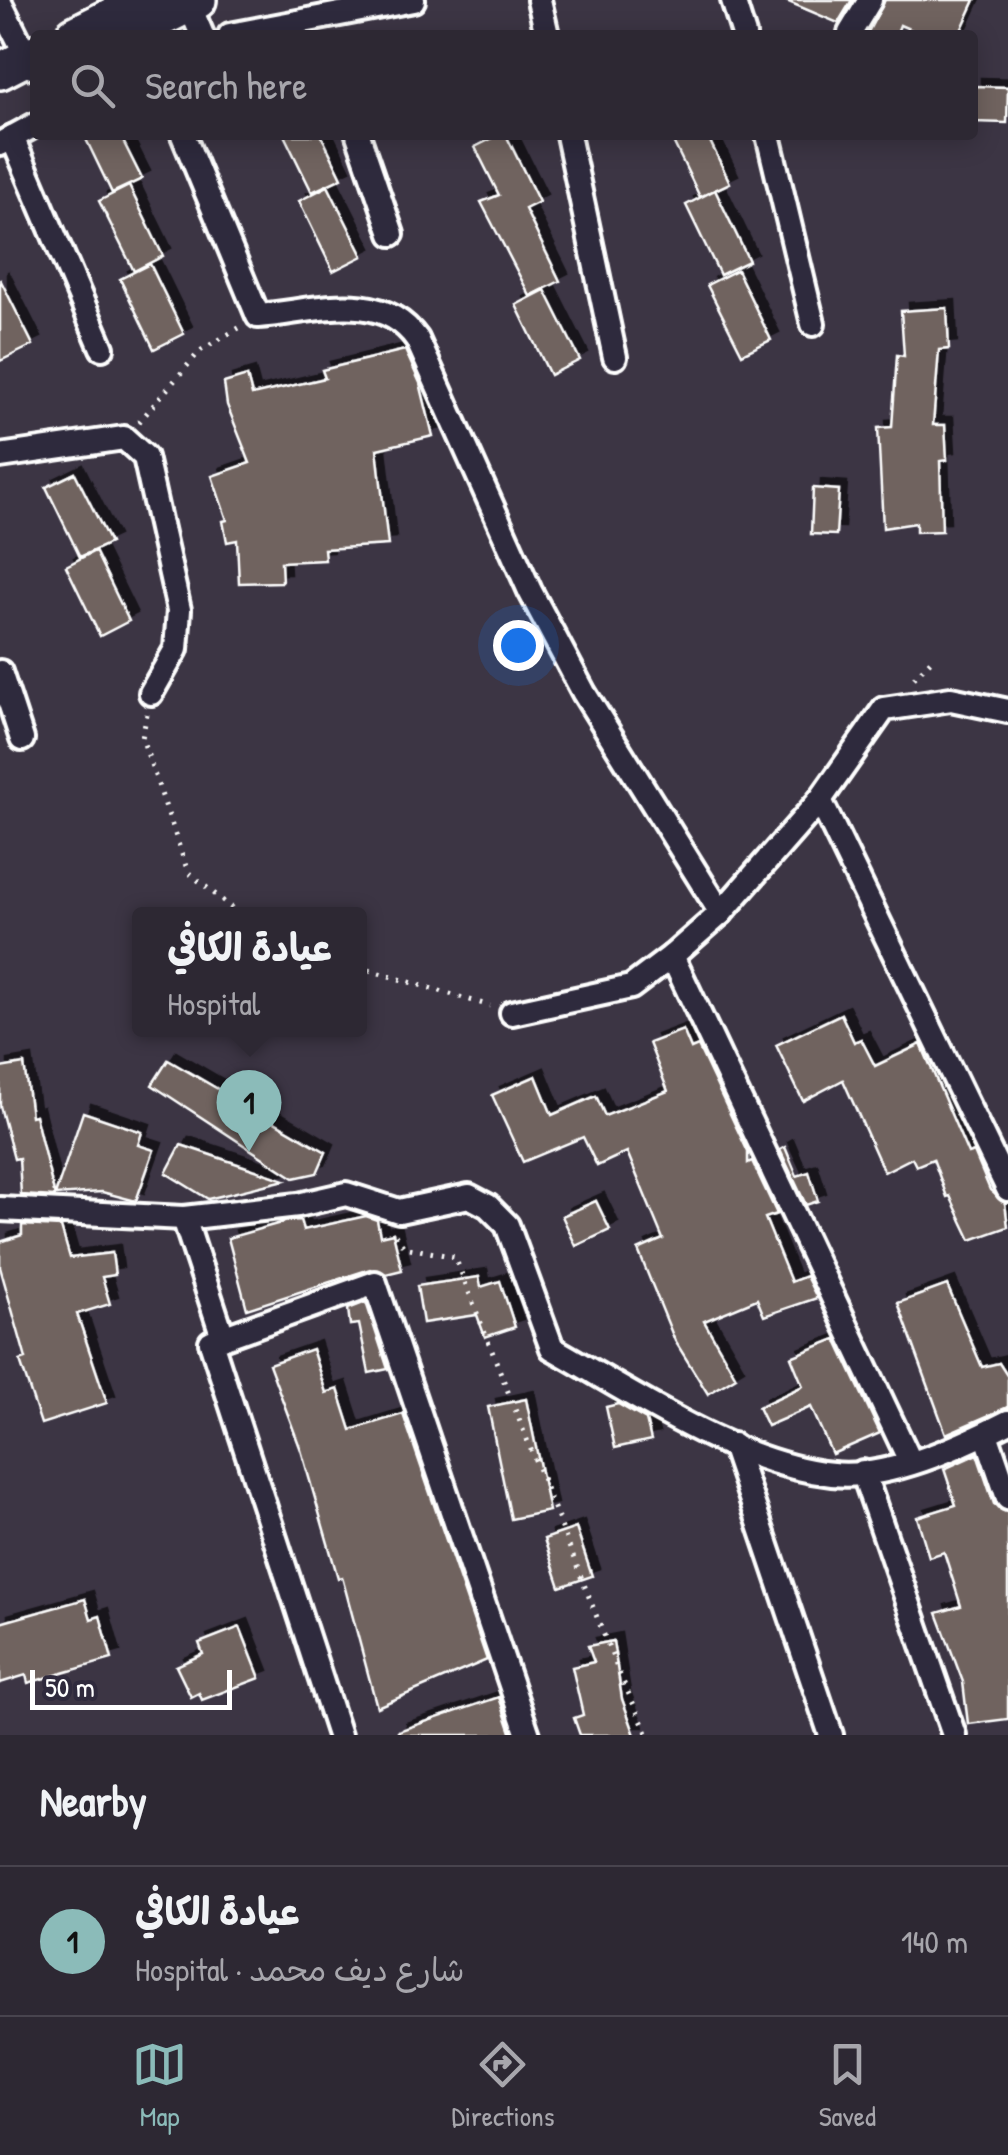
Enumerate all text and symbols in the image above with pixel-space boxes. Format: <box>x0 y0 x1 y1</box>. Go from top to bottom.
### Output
search box <box>30 30 978 140</box>
icon: search <box>65 58 120 113</box>
text: Search here <box>145 59 307 111</box>
your location <box>493 620 544 671</box>
popup <box>132 907 367 1037</box>
text: عيادة الكافي <box>167 921 332 973</box>
text: Hospital <box>167 982 260 1025</box>
pin: 1 <box>216 1070 282 1152</box>
scale bar <box>30 1665 232 1710</box>
text: 50 m <box>45 1668 95 1706</box>
text: Nearby <box>40 1772 147 1829</box>
text: عيادة الكافي <box>135 1885 300 1937</box>
text: 1 <box>67 1920 78 1963</box>
text: 140 m <box>901 1920 968 1963</box>
text: Hospital · شارع ديف محمد <box>135 1948 464 1991</box>
tab: Map <box>132 2037 187 2135</box>
tab: Directions <box>451 2037 554 2135</box>
tab: Saved <box>819 2037 876 2135</box>

